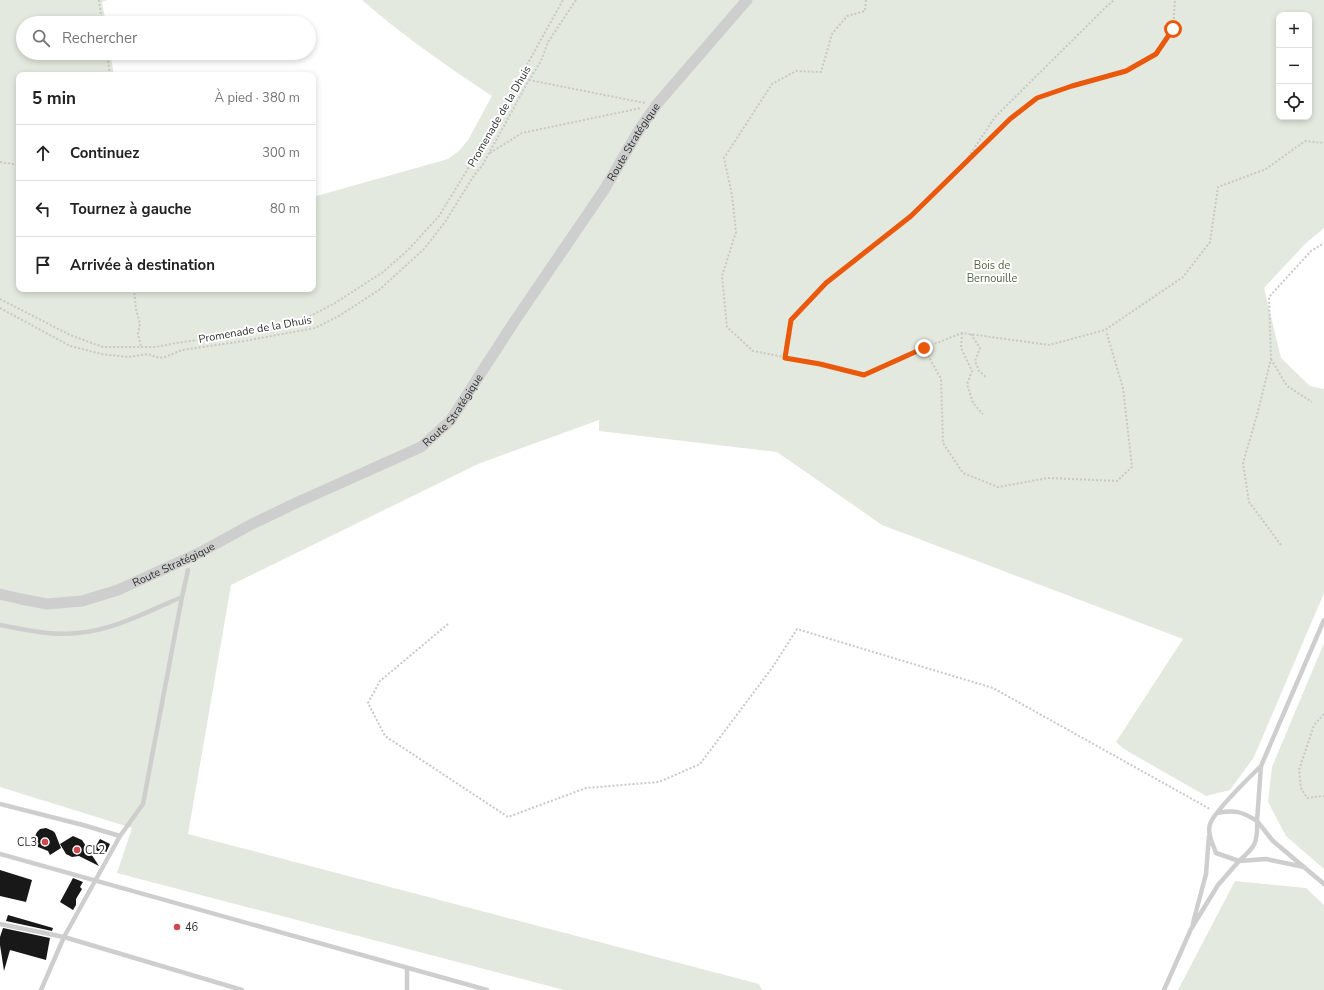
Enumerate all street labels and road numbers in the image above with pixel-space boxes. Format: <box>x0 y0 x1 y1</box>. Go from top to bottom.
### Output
street label: Promenade de la Dhuis <box>464 63 535 170</box>
street label: Route Stratégique <box>604 100 664 184</box>
street label: Promenade de la Dhuis <box>197 312 313 347</box>
street label: Route Stratégique <box>419 371 487 450</box>
street label: Route Stratégique <box>130 539 218 590</box>

